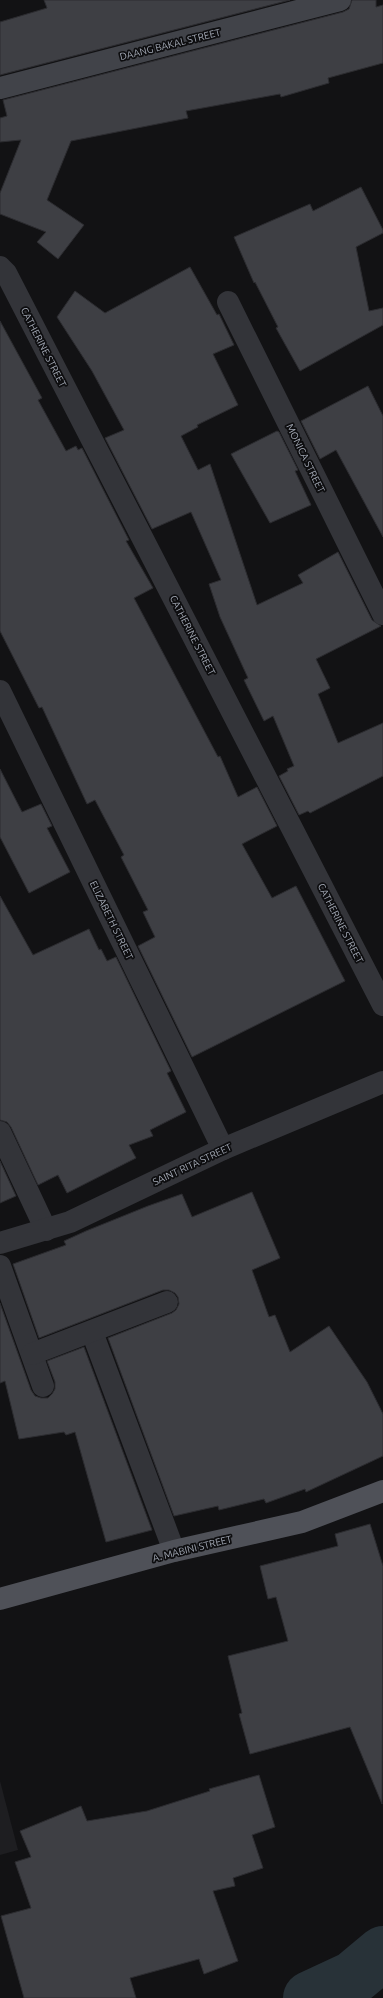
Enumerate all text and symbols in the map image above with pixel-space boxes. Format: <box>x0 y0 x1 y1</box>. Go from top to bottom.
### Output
street label: DAANG BAKAL STREET <box>119 27 222 62</box>
street label: CATHERINE STREET <box>19 305 69 389</box>
street label: MONICA STREET <box>284 422 327 495</box>
street label: CATHERINE STREET <box>168 593 218 677</box>
street label: ELIZABETH STREET <box>88 879 136 962</box>
street label: CATHERINE STREET <box>316 881 366 965</box>
street label: SAINT RITA STREET <box>151 1141 234 1188</box>
street label: A. MABINI STREET <box>151 1533 233 1564</box>

